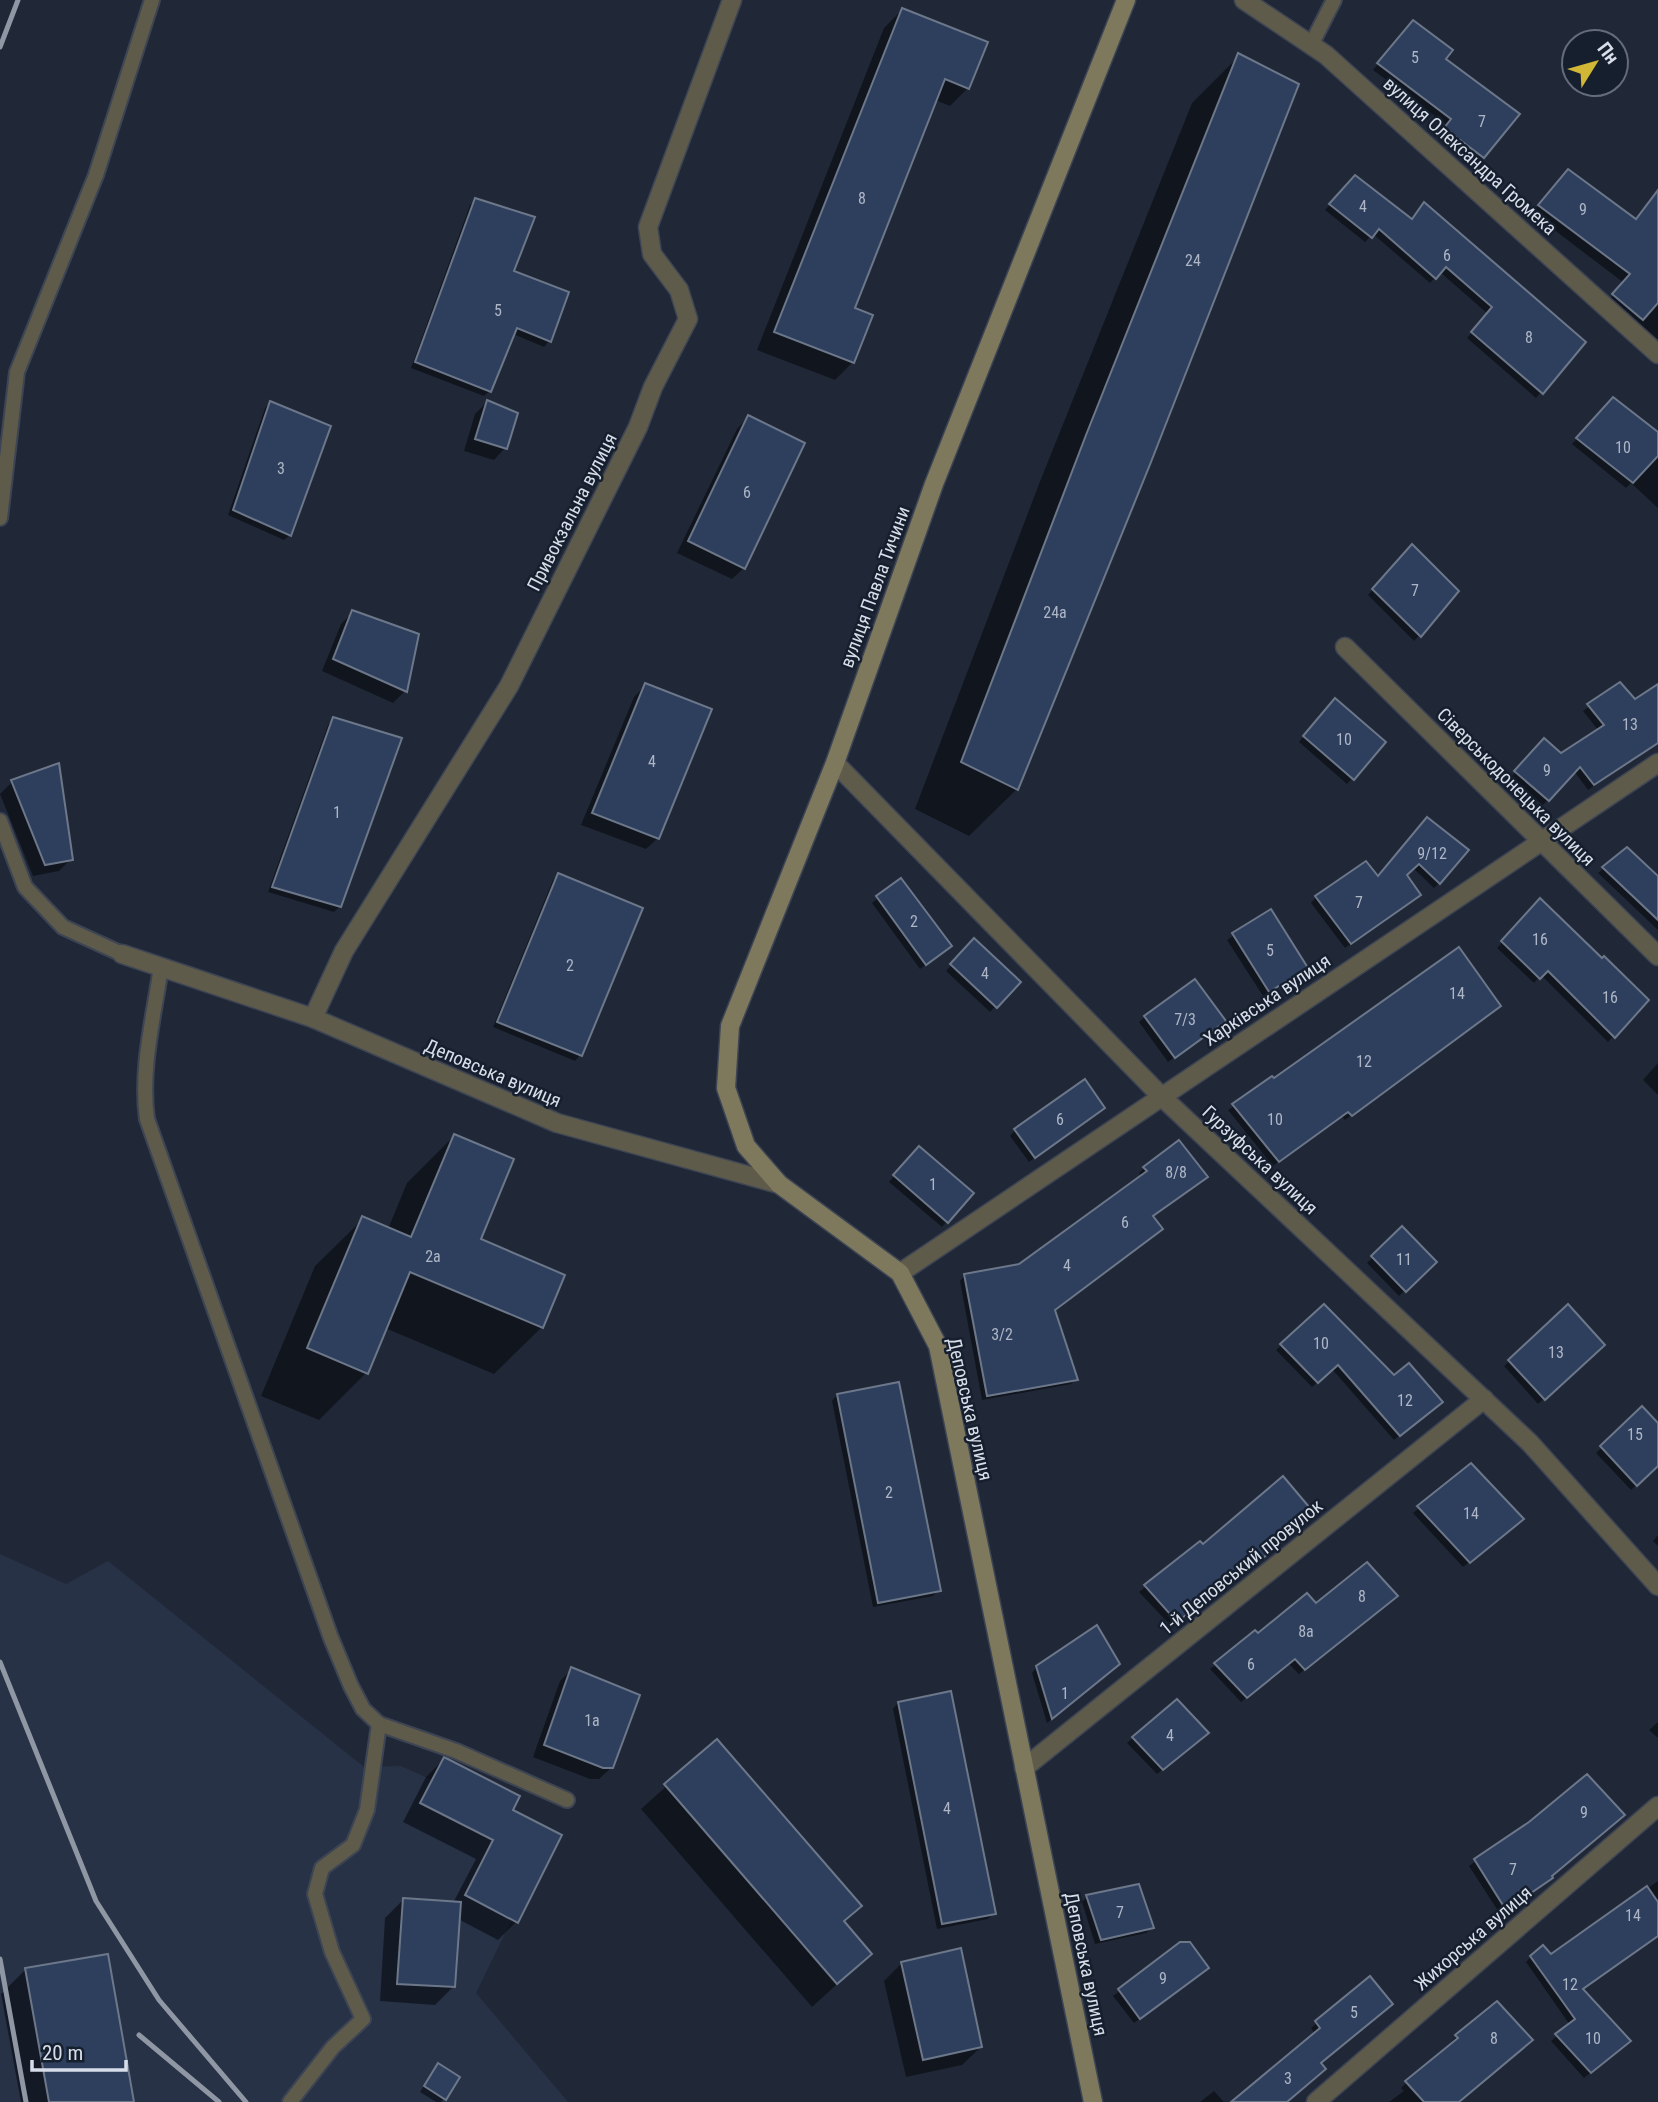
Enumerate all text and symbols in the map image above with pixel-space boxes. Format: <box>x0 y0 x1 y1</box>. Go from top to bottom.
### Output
north arrow <box>1560 28 1630 98</box>
text: Пн <box>1593 38 1624 68</box>
house number: 5 <box>1411 48 1419 67</box>
street label: вулиця Олександра Громека <box>1379 72 1561 240</box>
house number: 7 <box>1478 112 1486 131</box>
house number: 8 <box>858 189 866 208</box>
house number: 4 <box>1359 197 1367 216</box>
house number: 9 <box>1579 200 1587 219</box>
house number: 6 <box>1443 246 1451 265</box>
house number: 24 <box>1185 251 1201 270</box>
house number: 5 <box>494 301 502 320</box>
house number: 8 <box>1525 328 1533 347</box>
street label: Привокзальна вулиця <box>522 429 622 595</box>
house number: 10 <box>1615 438 1631 457</box>
house number: 3 <box>277 459 285 478</box>
house number: 6 <box>743 483 751 502</box>
street label: вулиця Павла Тичини <box>835 503 915 671</box>
house number: 7 <box>1411 581 1419 600</box>
house number: 24а <box>1043 603 1067 622</box>
street label: Сіверськодонецька вулиця <box>1432 703 1600 871</box>
house number: 13 <box>1622 715 1638 734</box>
house number: 10 <box>1336 730 1352 749</box>
house number: 4 <box>648 752 656 771</box>
house number: 9 <box>1543 761 1551 780</box>
house number: 1 <box>333 803 341 822</box>
house number: 9/12 <box>1417 844 1447 863</box>
house number: 7 <box>1355 893 1363 912</box>
house number: 2 <box>910 912 918 931</box>
house number: 16 <box>1532 930 1548 949</box>
house number: 5 <box>1266 941 1274 960</box>
street label: Харківська вулиця <box>1199 949 1335 1051</box>
house number: 2 <box>566 956 574 975</box>
house number: 4 <box>981 964 989 983</box>
house number: 14 <box>1449 984 1465 1003</box>
house number: 16 <box>1602 988 1618 1007</box>
house number: 7/3 <box>1174 1010 1196 1029</box>
street label: Деповська вулиця <box>421 1034 565 1112</box>
house number: 12 <box>1356 1052 1372 1071</box>
street label: Гурзуфська вулиця <box>1197 1101 1323 1219</box>
house number: 6 <box>1056 1110 1064 1129</box>
house number: 10 <box>1267 1110 1283 1129</box>
house number: 8/8 <box>1165 1163 1187 1182</box>
house number: 1 <box>929 1175 937 1194</box>
house number: 6 <box>1121 1213 1129 1232</box>
house number: 2а <box>425 1247 441 1266</box>
house number: 11 <box>1396 1250 1412 1269</box>
house number: 4 <box>1063 1256 1071 1275</box>
house number: 3/2 <box>991 1325 1013 1344</box>
house number: 10 <box>1313 1334 1329 1353</box>
street label: Деповська вулиця <box>942 1335 998 1483</box>
house number: 13 <box>1548 1343 1564 1362</box>
house number: 12 <box>1397 1391 1413 1410</box>
house number: 15 <box>1627 1425 1643 1444</box>
house number: 2 <box>885 1483 893 1502</box>
street label: 1-й Деповський провулок <box>1155 1494 1327 1640</box>
house number: 14 <box>1463 1504 1479 1523</box>
house number: 8 <box>1358 1587 1366 1606</box>
house number: 8а <box>1298 1622 1314 1641</box>
house number: 6 <box>1247 1655 1255 1674</box>
house number: 1 <box>1061 1684 1069 1703</box>
house number: 1а <box>584 1711 600 1730</box>
house number: 4 <box>1166 1726 1174 1745</box>
house number: 4 <box>943 1799 951 1818</box>
house number: 9 <box>1580 1803 1588 1822</box>
house number: 7 <box>1509 1860 1517 1879</box>
street label: Жихорська вулиця <box>1410 1881 1536 1995</box>
street label: Деповська вулиця <box>1060 1890 1112 2038</box>
house number: 7 <box>1116 1903 1124 1922</box>
house number: 14 <box>1625 1906 1641 1925</box>
house number: 9 <box>1159 1969 1167 1988</box>
house number: 12 <box>1562 1975 1578 1994</box>
house number: 5 <box>1350 2003 1358 2022</box>
scale bar <box>32 2028 126 2072</box>
house number: 8 <box>1490 2029 1498 2048</box>
house number: 10 <box>1585 2029 1601 2048</box>
text: 20 m <box>42 2041 83 2065</box>
house number: 3 <box>1284 2069 1292 2088</box>

